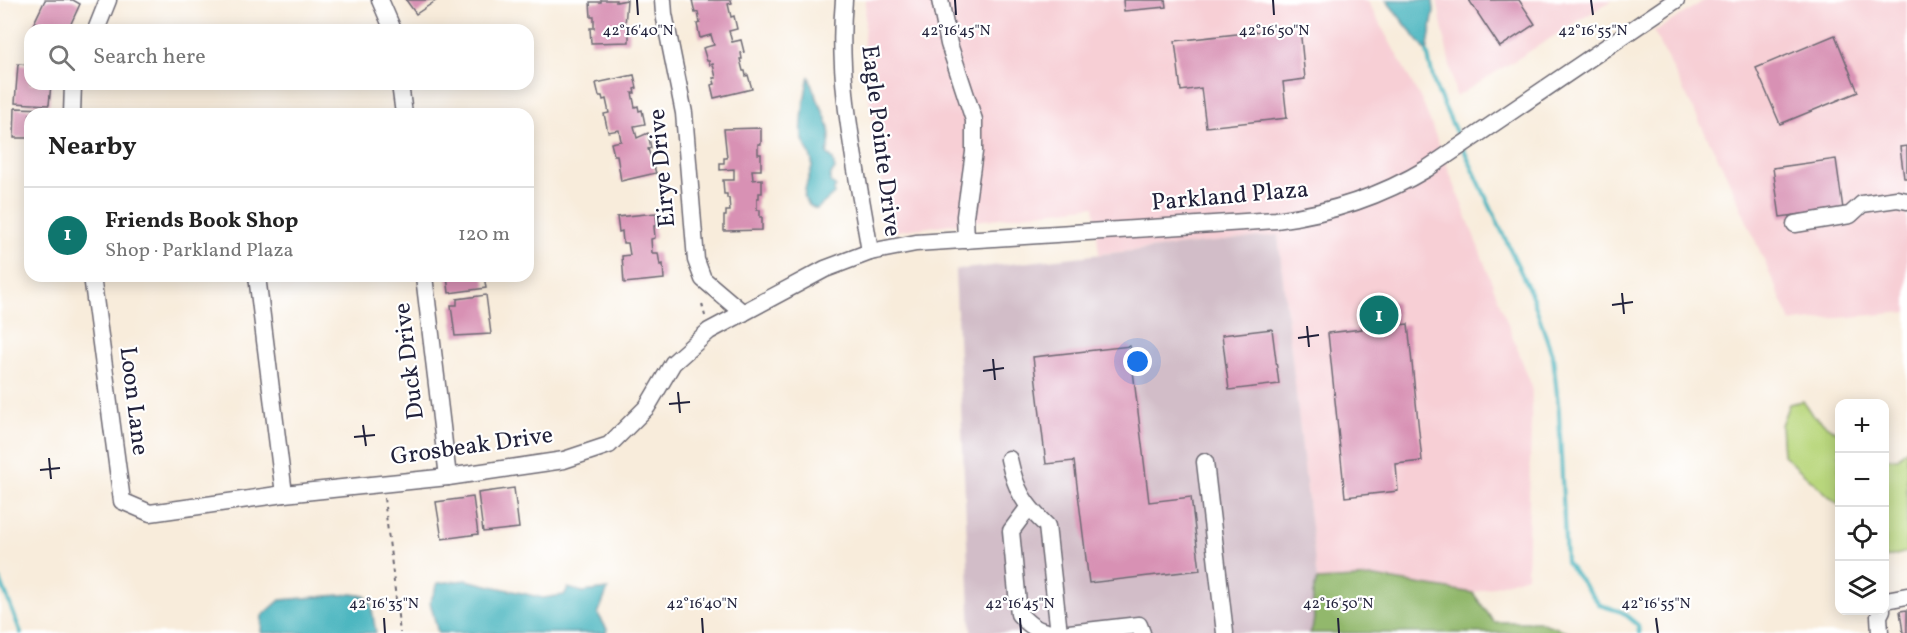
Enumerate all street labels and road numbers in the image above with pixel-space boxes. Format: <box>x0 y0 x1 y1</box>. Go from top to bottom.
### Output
street label: Eagle Pointe Drive <box>851 43 909 239</box>
street label: Eirye Drive <box>641 107 685 229</box>
street label: Parkland Plaza <box>1150 173 1310 221</box>
street label: Duck Drive <box>386 301 434 421</box>
street label: Loon Lane <box>109 345 157 457</box>
street label: Grosbeak Drive <box>389 419 555 475</box>

